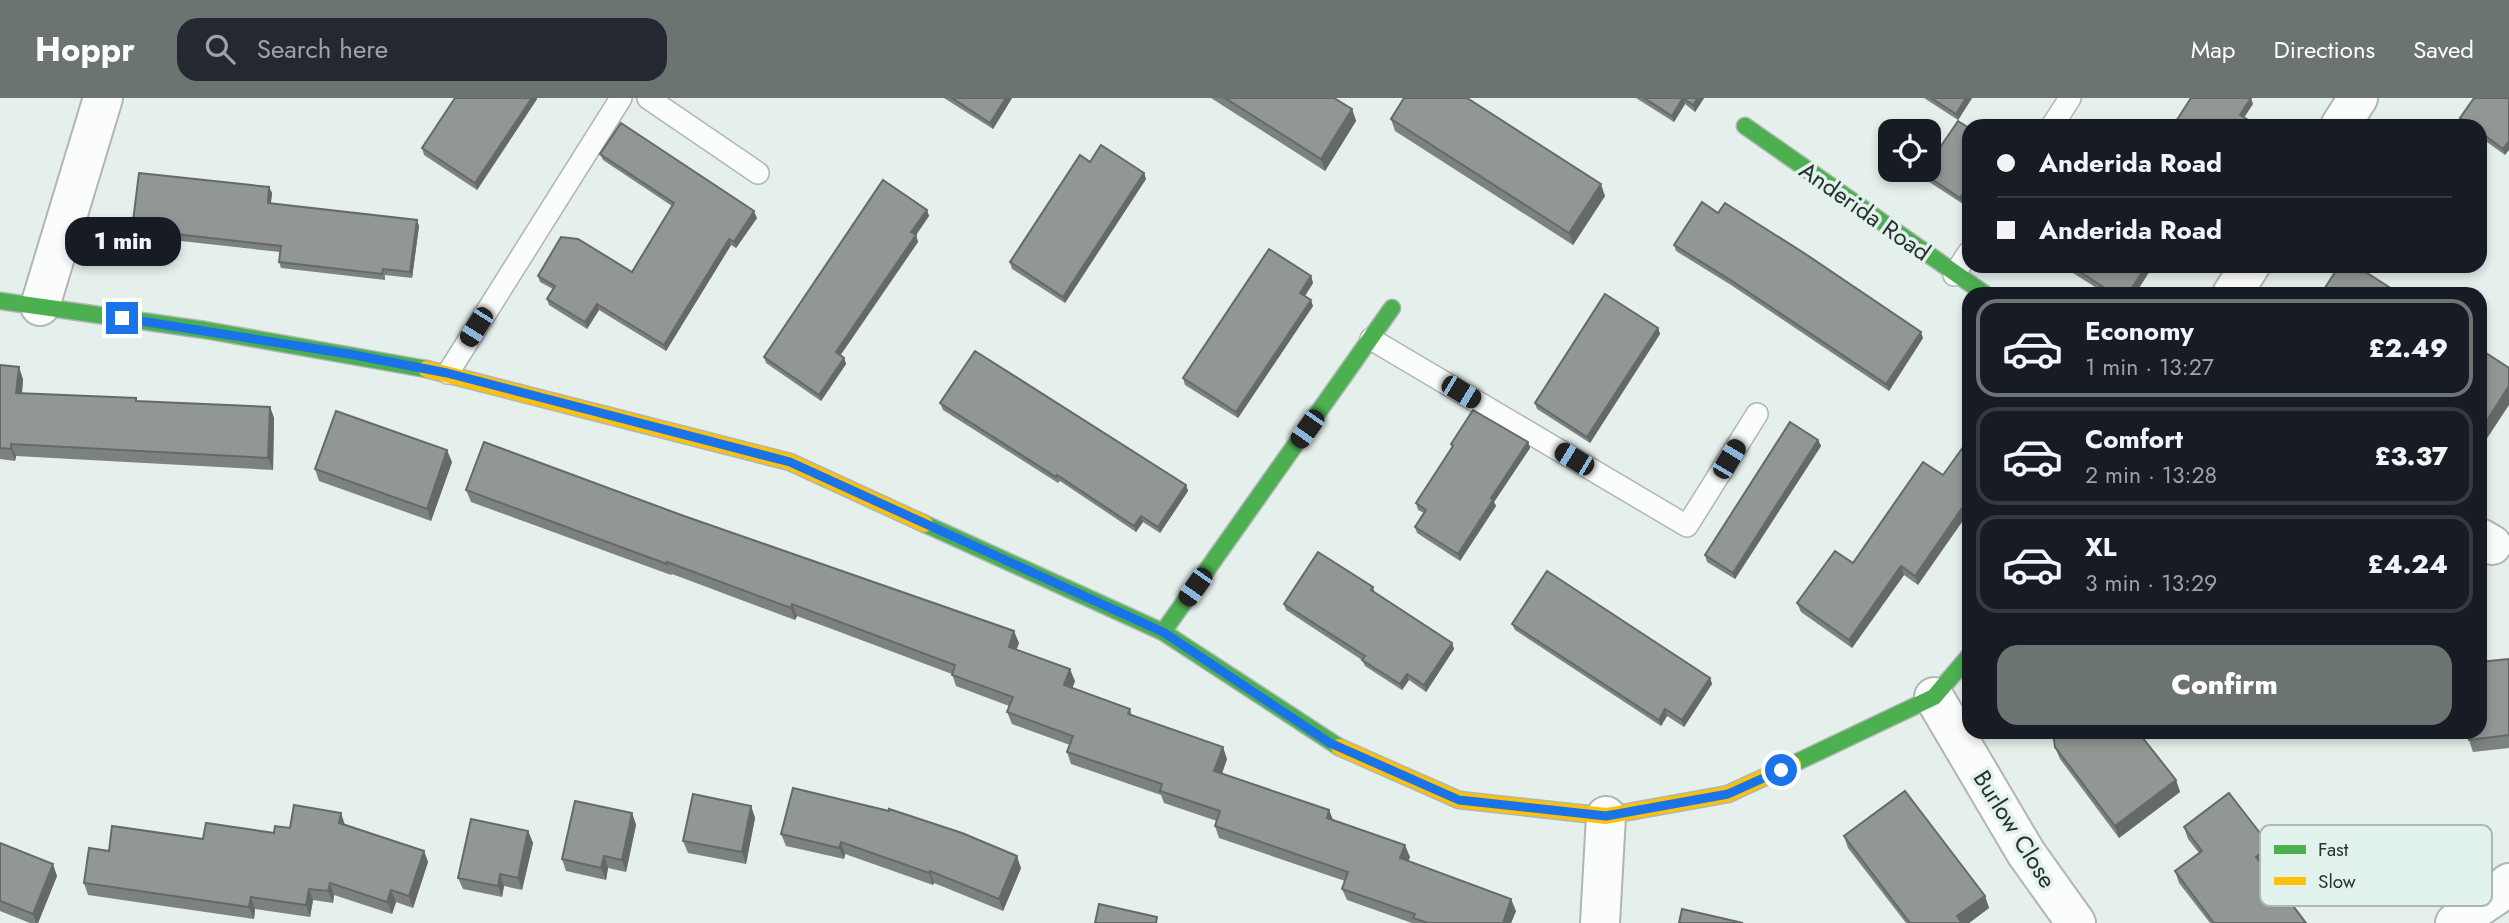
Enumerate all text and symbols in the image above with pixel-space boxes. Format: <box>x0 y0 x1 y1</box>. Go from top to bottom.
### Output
search box <box>177 18 667 81</box>
text: Hoppr <box>35 26 135 73</box>
icon: search <box>201 30 239 68</box>
text: Search here <box>257 30 388 68</box>
text: Map <box>2191 32 2236 67</box>
text: Directions <box>2274 32 2375 67</box>
text: Saved <box>2413 32 2474 67</box>
map controls <box>1878 119 1941 182</box>
button: locate <box>1878 119 1941 182</box>
text: Anderida Road <box>2039 144 2222 182</box>
street label: Anderida Road <box>1792 153 1938 269</box>
text: Anderida Road <box>2039 211 2222 249</box>
callout: 1 min <box>64 216 180 266</box>
text: 1 min <box>94 224 152 258</box>
route end <box>106 302 138 334</box>
car <box>456 304 497 350</box>
text: Economy <box>2085 312 2194 350</box>
icon: car <box>2001 317 2064 380</box>
text: £2.49 <box>2368 329 2448 367</box>
text: 1 min · 13:27 <box>2085 350 2214 384</box>
car <box>1438 372 1485 412</box>
car <box>1287 406 1328 452</box>
text: Comfort <box>2085 420 2183 458</box>
icon: car <box>2001 425 2064 488</box>
car <box>1710 436 1749 482</box>
text: £3.37 <box>2374 437 2448 475</box>
car <box>1551 439 1598 479</box>
text: 2 min · 13:28 <box>2085 458 2217 492</box>
text: XL <box>2085 528 2117 566</box>
icon: car <box>2001 533 2064 596</box>
text: £4.24 <box>2368 545 2448 583</box>
car <box>1175 564 1216 610</box>
text: 3 min · 13:29 <box>2085 566 2217 600</box>
button: Confirm <box>1997 645 2452 725</box>
route start <box>1765 754 1797 786</box>
street label: Burlow Close <box>1965 763 2065 895</box>
legend <box>2260 825 2492 906</box>
text: Fast <box>2318 836 2349 863</box>
text: Slow <box>2318 868 2356 895</box>

